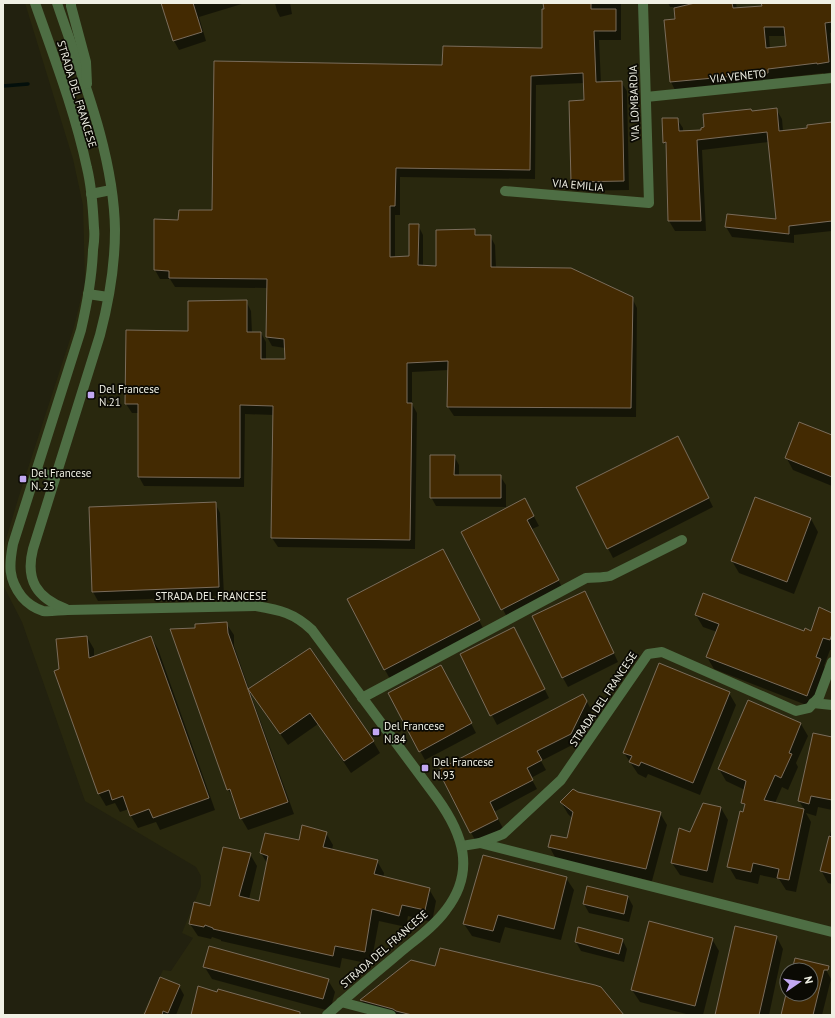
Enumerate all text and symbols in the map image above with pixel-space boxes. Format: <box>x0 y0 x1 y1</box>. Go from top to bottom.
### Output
street label: STRADA DEL FRANCESE <box>54 39 100 149</box>
street label: VIA LOMBARDIA <box>626 64 642 142</box>
street label: VIA VENETO <box>708 66 767 86</box>
street label: VIA EMILIA <box>551 176 605 194</box>
place label: Del Francese N.21 <box>99 382 160 409</box>
marker: Del Francese N.21 <box>86 390 96 400</box>
place label: Del Francese N. 25 <box>31 466 92 493</box>
marker: Del Francese N. 25 <box>18 474 28 484</box>
street label: STRADA DEL FRANCESE <box>155 589 267 603</box>
street label: STRADA DEL FRANCESE <box>566 649 640 749</box>
place label: Del Francese N.84 <box>384 719 445 746</box>
marker: Del Francese N.84 <box>371 727 381 737</box>
place label: Del Francese N.93 <box>433 755 494 782</box>
marker: Del Francese N.93 <box>420 763 430 773</box>
street label: STRADA DEL FRANCESE <box>337 907 431 991</box>
north arrow <box>779 962 819 1002</box>
text: N <box>801 975 816 985</box>

